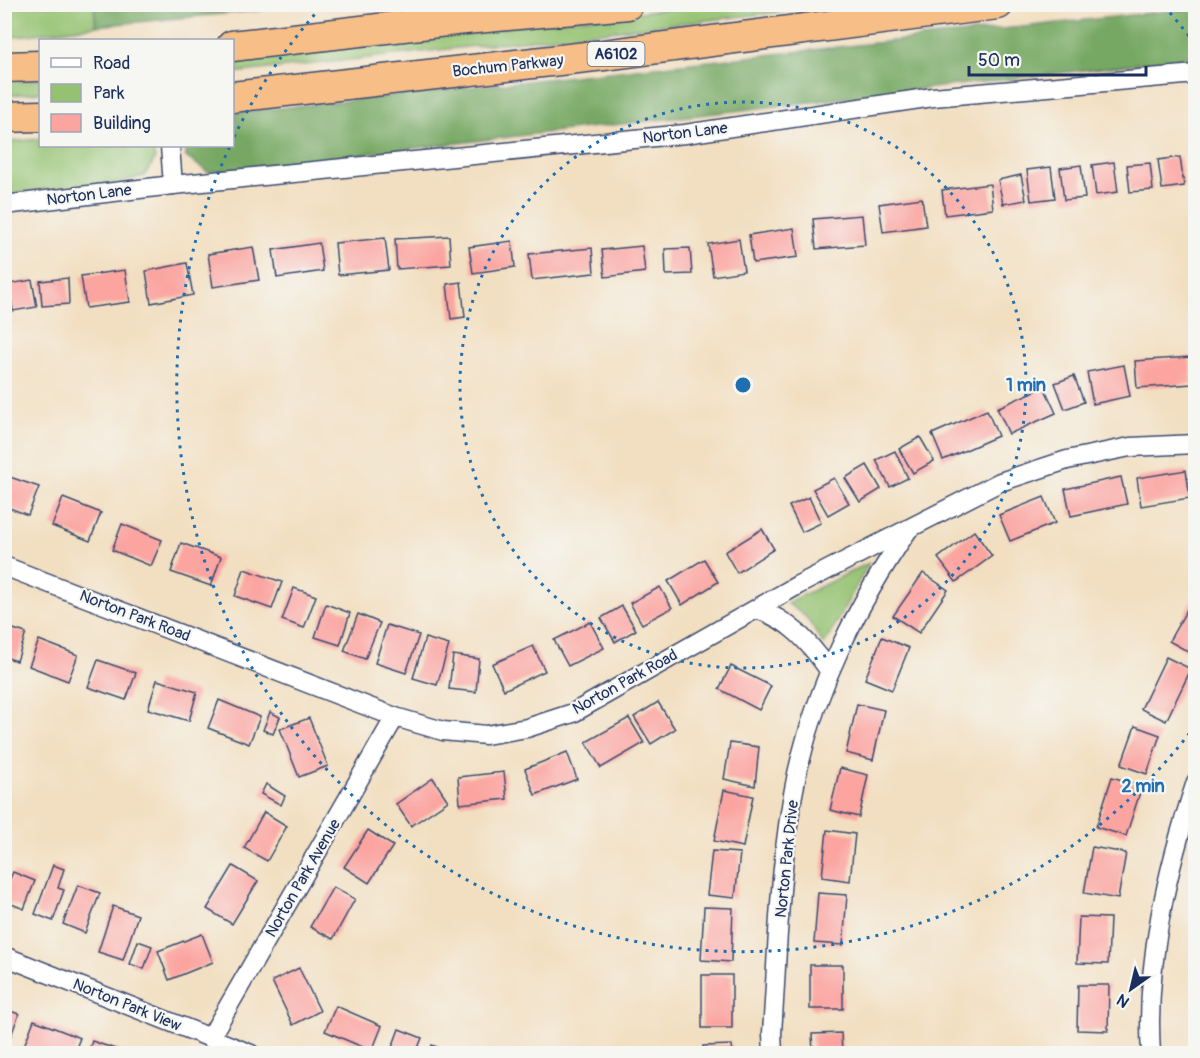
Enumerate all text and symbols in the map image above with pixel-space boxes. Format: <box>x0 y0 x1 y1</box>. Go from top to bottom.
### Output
legend <box>39 39 234 147</box>
scale bar <box>969 39 1146 77</box>
road number: A6102 <box>588 42 644 66</box>
text: 50 m <box>978 49 1020 72</box>
street label: Bochum Parkway <box>451 50 565 82</box>
text: Road <box>93 52 130 75</box>
text: Park <box>93 82 125 105</box>
text: Building <box>93 112 151 135</box>
street label: Norton Lane <box>641 118 729 148</box>
street label: Norton Lane <box>45 180 133 210</box>
text: 1 min <box>1006 374 1046 397</box>
centre of rings <box>733 375 753 395</box>
street label: Norton Park Road <box>77 586 193 646</box>
street label: Norton Park Road <box>569 645 681 719</box>
text: 2 min <box>1121 775 1165 798</box>
street label: Norton Park Drive <box>771 799 803 919</box>
street label: Norton Park Avenue <box>261 815 345 941</box>
north arrow <box>1101 959 1161 1019</box>
street label: Norton Park View <box>70 974 184 1036</box>
text: N <box>1113 989 1133 1012</box>

